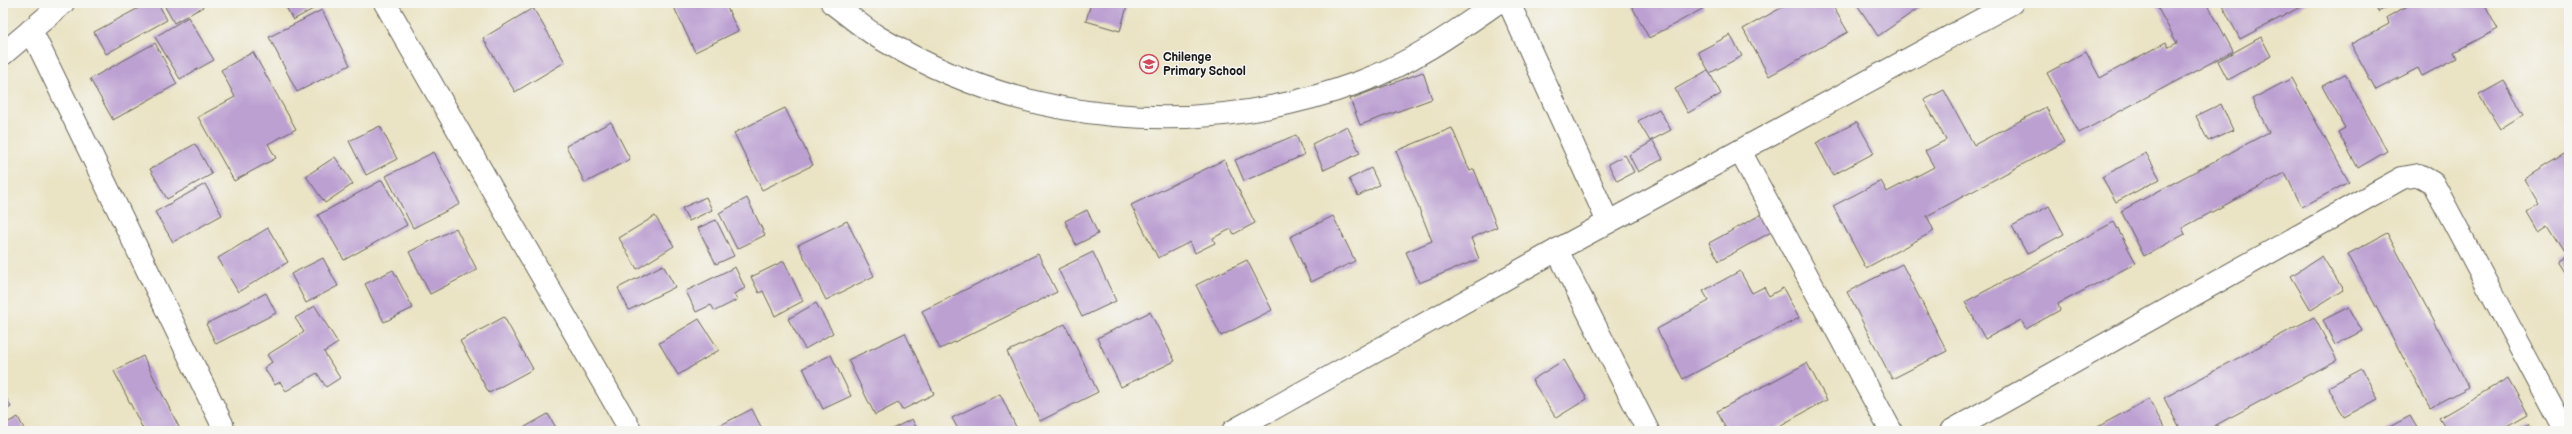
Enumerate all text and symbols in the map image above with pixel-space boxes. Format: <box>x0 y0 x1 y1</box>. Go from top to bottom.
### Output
place label: Chilenge Primary School <box>1163 50 1246 79</box>
school or university icon: Chilenge Primary School <box>1138 53 1160 75</box>

